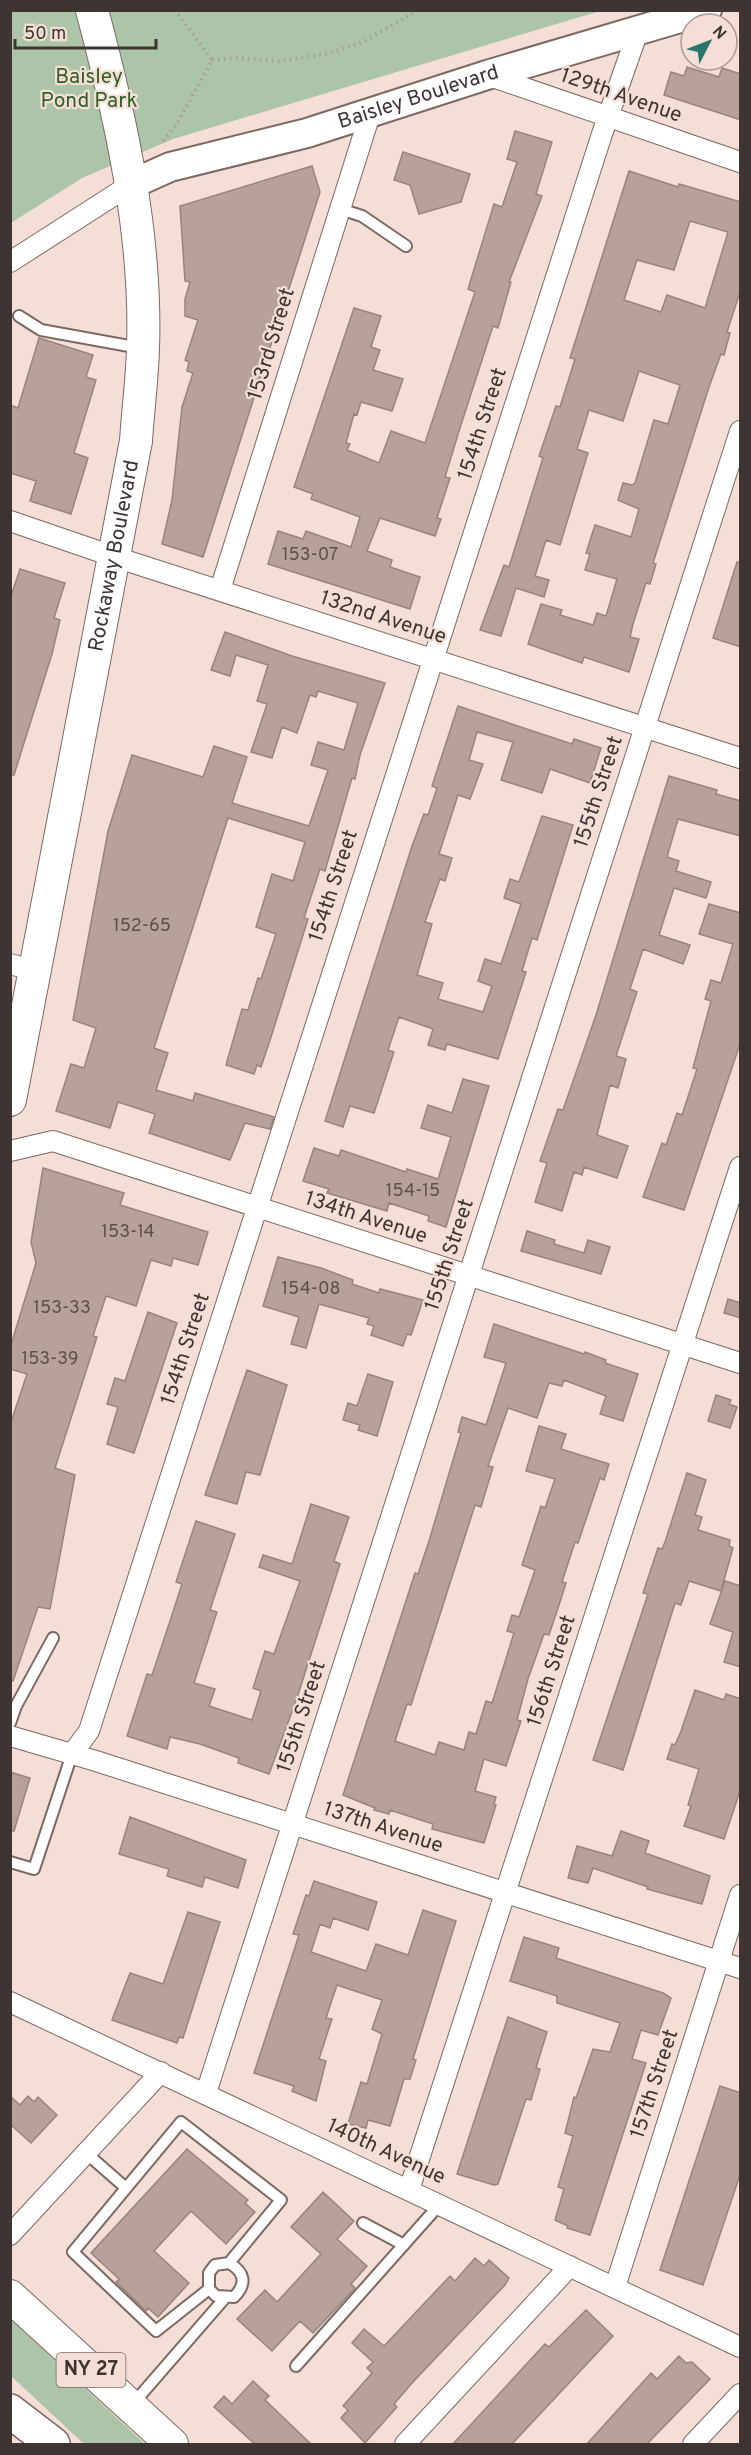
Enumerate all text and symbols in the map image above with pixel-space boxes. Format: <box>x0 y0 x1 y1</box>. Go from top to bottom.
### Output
scale bar <box>15 12 156 50</box>
north arrow <box>679 12 739 72</box>
text: N <box>707 22 730 44</box>
text: 50 m <box>24 23 66 46</box>
street label: Baisley Boulevard <box>334 59 502 136</box>
street label: 129th Avenue <box>557 63 685 129</box>
park label: Baisley Pond Park <box>40 64 138 115</box>
street label: 153rd Street <box>242 285 302 403</box>
street label: 154th Street <box>452 364 514 484</box>
street label: Rockaway Boulevard <box>83 458 146 654</box>
house number: 153-07 <box>282 544 338 567</box>
street label: 132nd Avenue <box>316 585 450 651</box>
street label: 155th Street <box>568 733 630 851</box>
street label: 154th Street <box>303 826 365 946</box>
house number: 152-65 <box>113 915 171 938</box>
house number: 154-15 <box>386 1180 440 1203</box>
street label: 134th Avenue <box>301 1186 431 1250</box>
street label: 155th Street <box>419 1196 481 1314</box>
house number: 153-14 <box>101 1221 155 1244</box>
house number: 154-08 <box>281 1278 341 1301</box>
street label: 154th Street <box>155 1289 217 1409</box>
house number: 153-33 <box>33 1297 91 1320</box>
house number: 153-39 <box>21 1348 79 1371</box>
street label: 156th Street <box>521 1612 583 1730</box>
street label: 155th Street <box>271 1658 333 1776</box>
street label: 137th Avenue <box>320 1796 446 1860</box>
street label: 157th Street <box>625 2026 685 2142</box>
street label: 140th Avenue <box>322 2113 450 2191</box>
road number: NY 27 <box>56 2353 125 2387</box>

